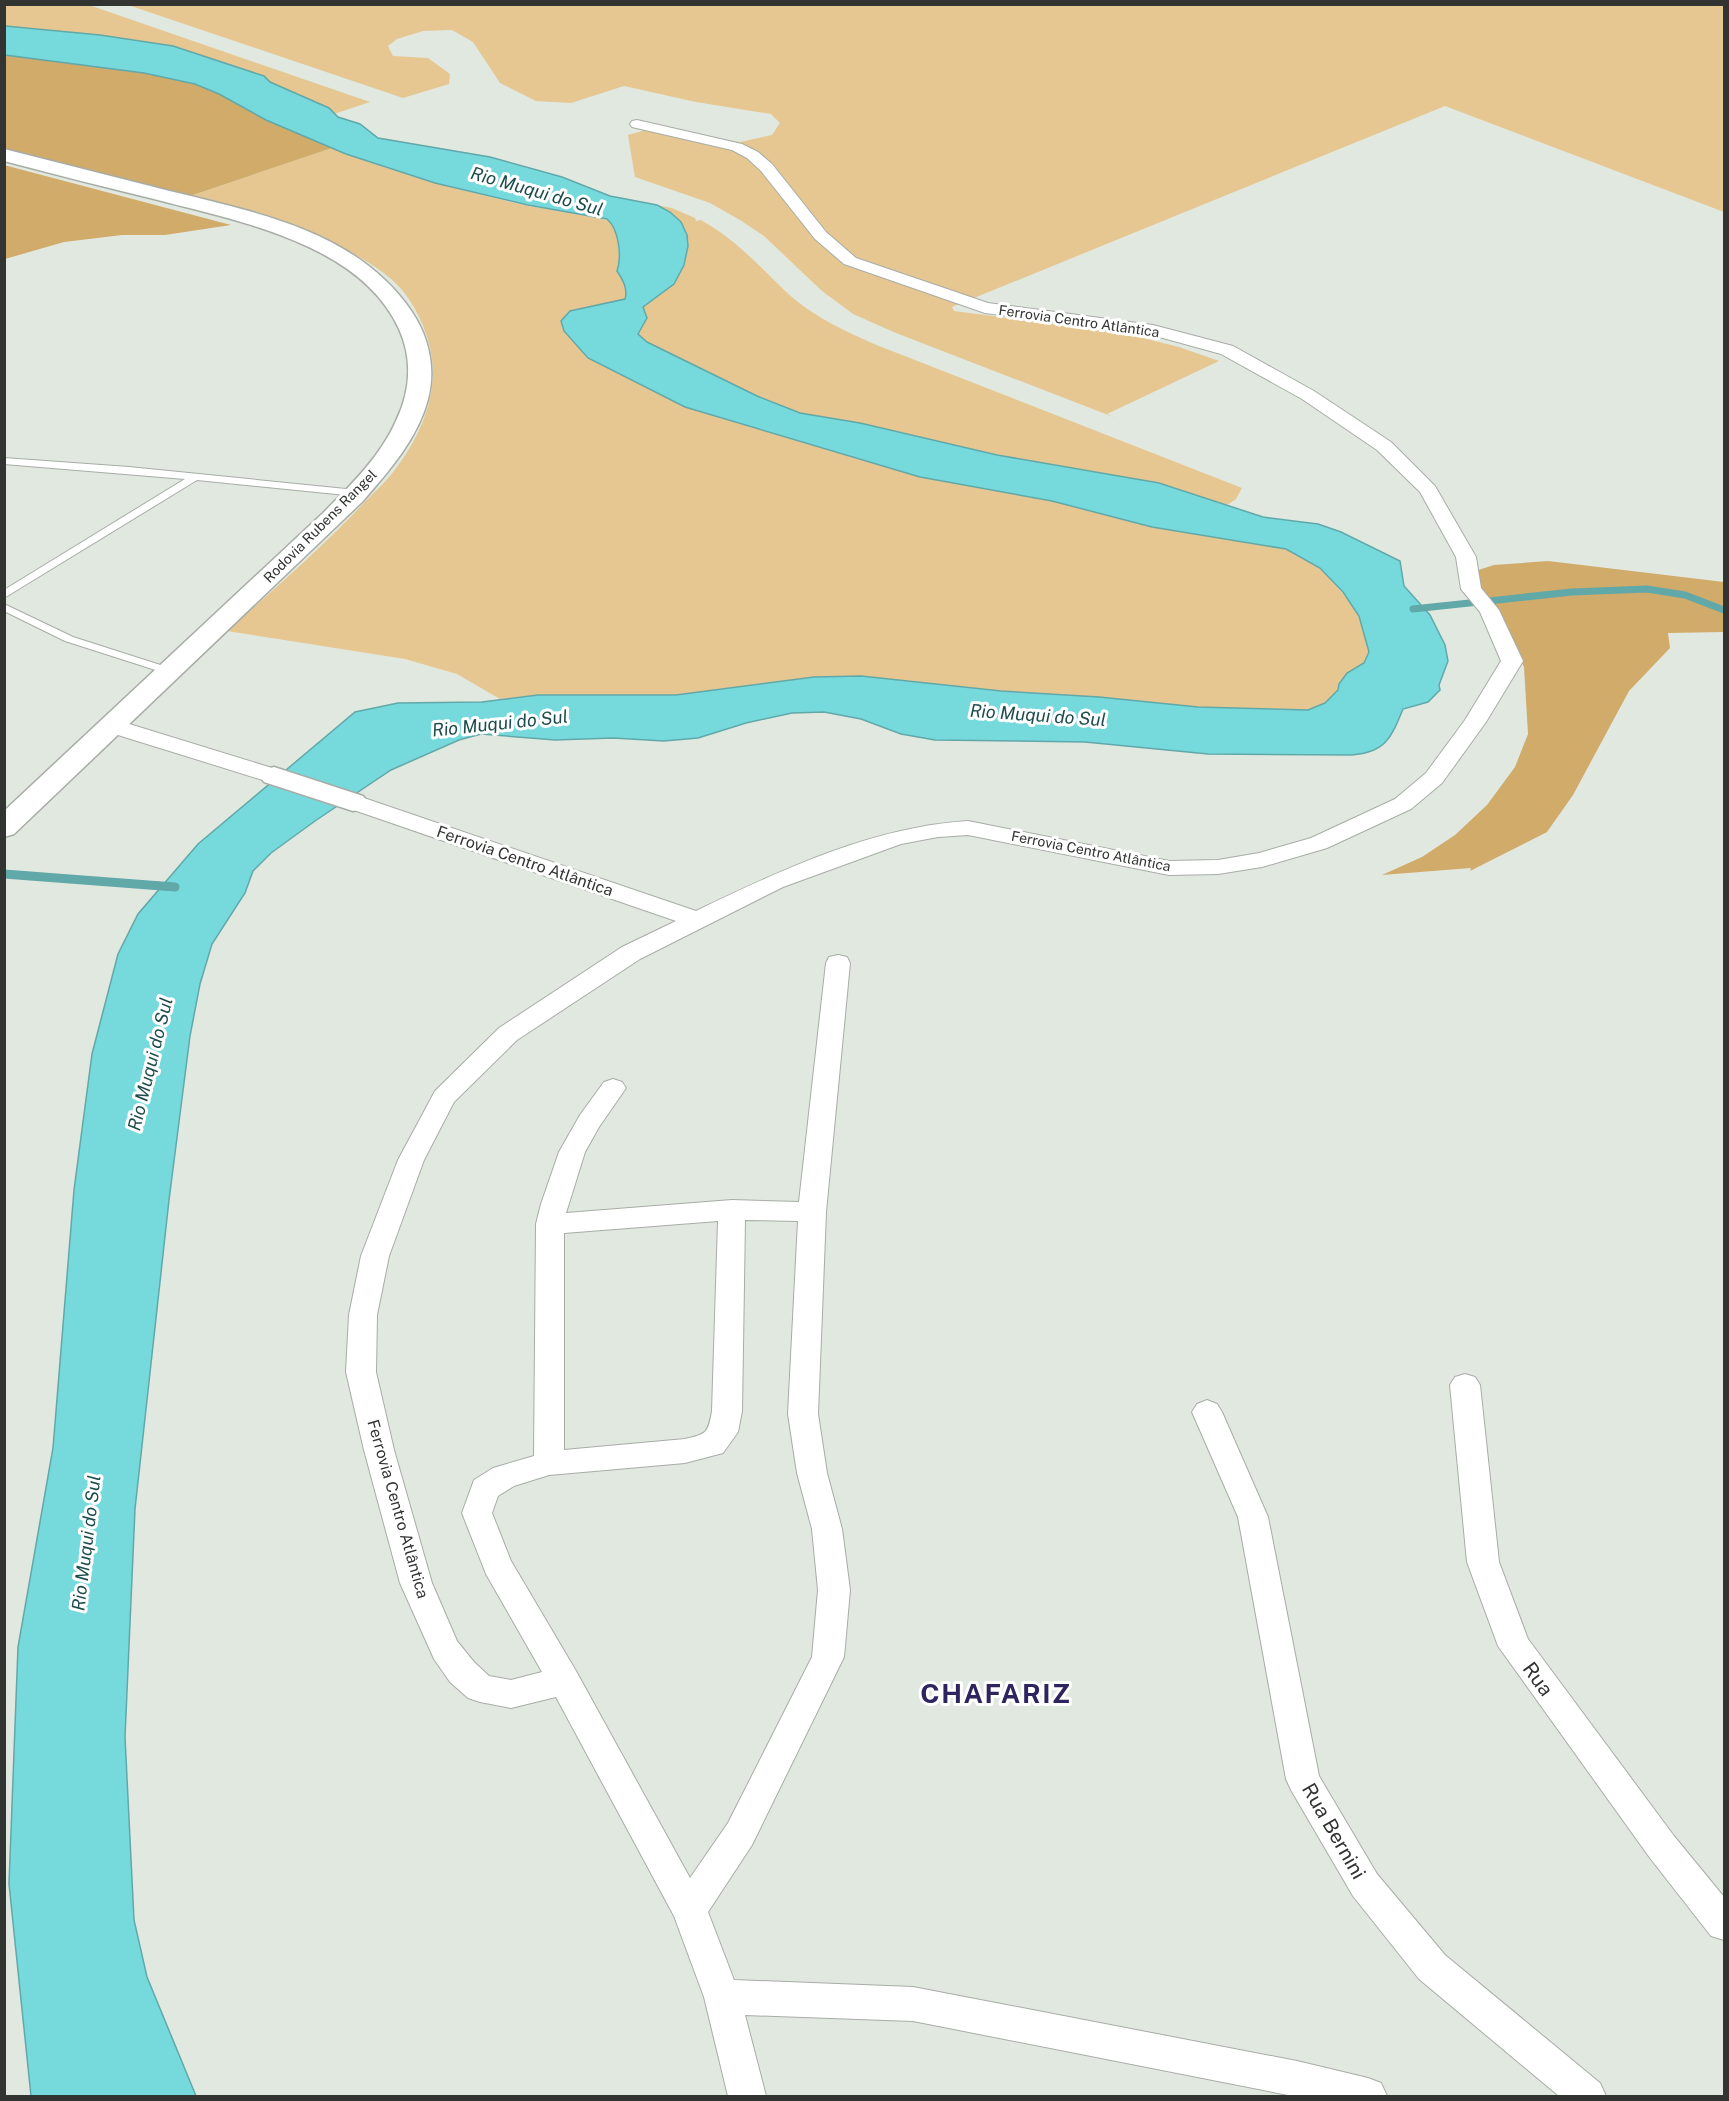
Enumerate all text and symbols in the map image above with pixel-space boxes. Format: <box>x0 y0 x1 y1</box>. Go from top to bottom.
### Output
water label: Rio Muqui do Sul <box>469 162 605 220</box>
street label: Ferrovia Centro Atlântica <box>998 302 1160 340</box>
street label: Rodovia Rubens Rangel <box>260 466 380 586</box>
water label: Rio Muqui do Sul <box>969 700 1107 730</box>
water label: Rio Muqui do Sul <box>431 705 569 741</box>
street label: Ferrovia Centro Atlântica <box>434 822 616 900</box>
street label: Ferrovia Centro Atlântica <box>1010 828 1172 874</box>
water label: Rio Muqui do Sul <box>123 995 177 1133</box>
street label: Ferrovia Centro Atlântica <box>363 1417 433 1601</box>
water label: Rio Muqui do Sul <box>67 1474 105 1612</box>
street label: Rua <box>1518 1657 1558 1701</box>
district label: CHAFARIZ <box>920 1677 1072 1709</box>
street label: Rua Bernini <box>1297 1779 1371 1883</box>

